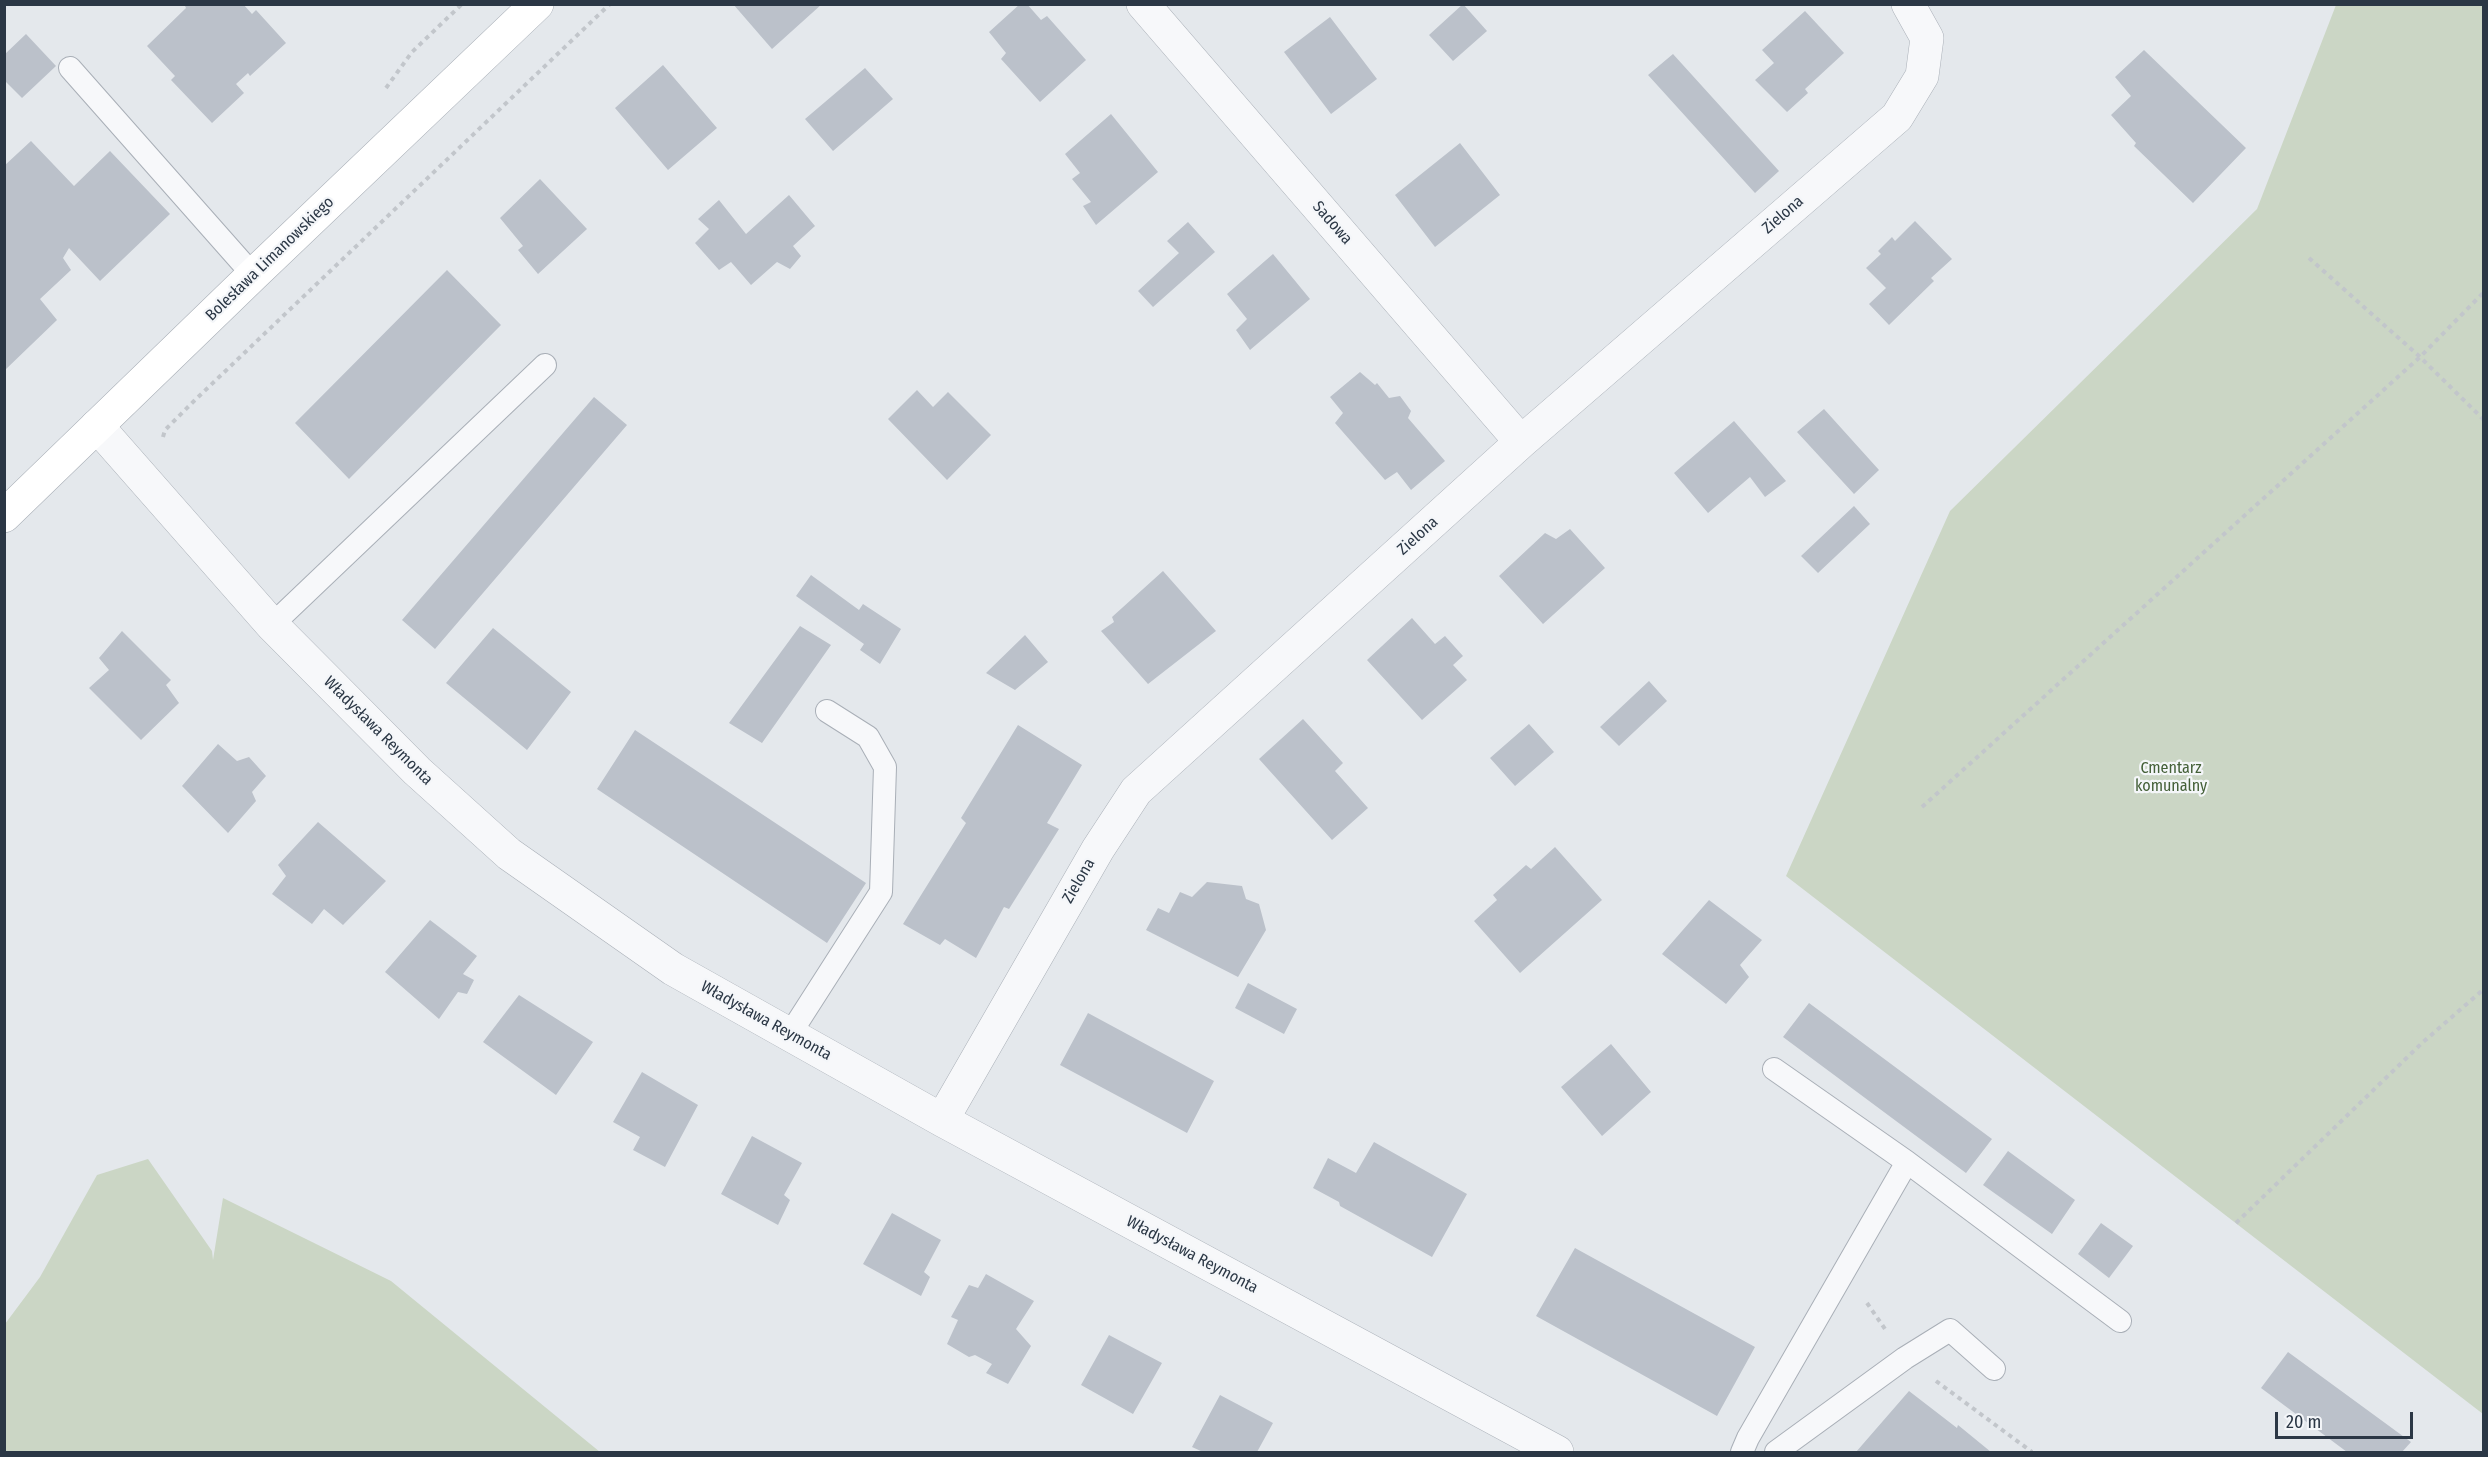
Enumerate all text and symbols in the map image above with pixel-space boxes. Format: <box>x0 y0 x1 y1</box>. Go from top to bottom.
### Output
street label: Zielona <box>1758 192 1808 238</box>
street label: Bolesława Limanowskiego <box>202 193 338 325</box>
street label: Sadowa <box>1308 198 1356 248</box>
street label: Zielona <box>1394 513 1442 559</box>
street label: Władysława Reymonta <box>319 672 437 790</box>
park label: Cmentarz komunalny <box>2135 759 2207 797</box>
street label: Zielona <box>1059 855 1099 907</box>
street label: Władysława Reymonta <box>697 977 835 1065</box>
street label: Władysława Reymonta <box>1123 1212 1261 1298</box>
scale bar <box>2278 1400 2416 1438</box>
text: 20 m <box>2286 1411 2321 1433</box>

